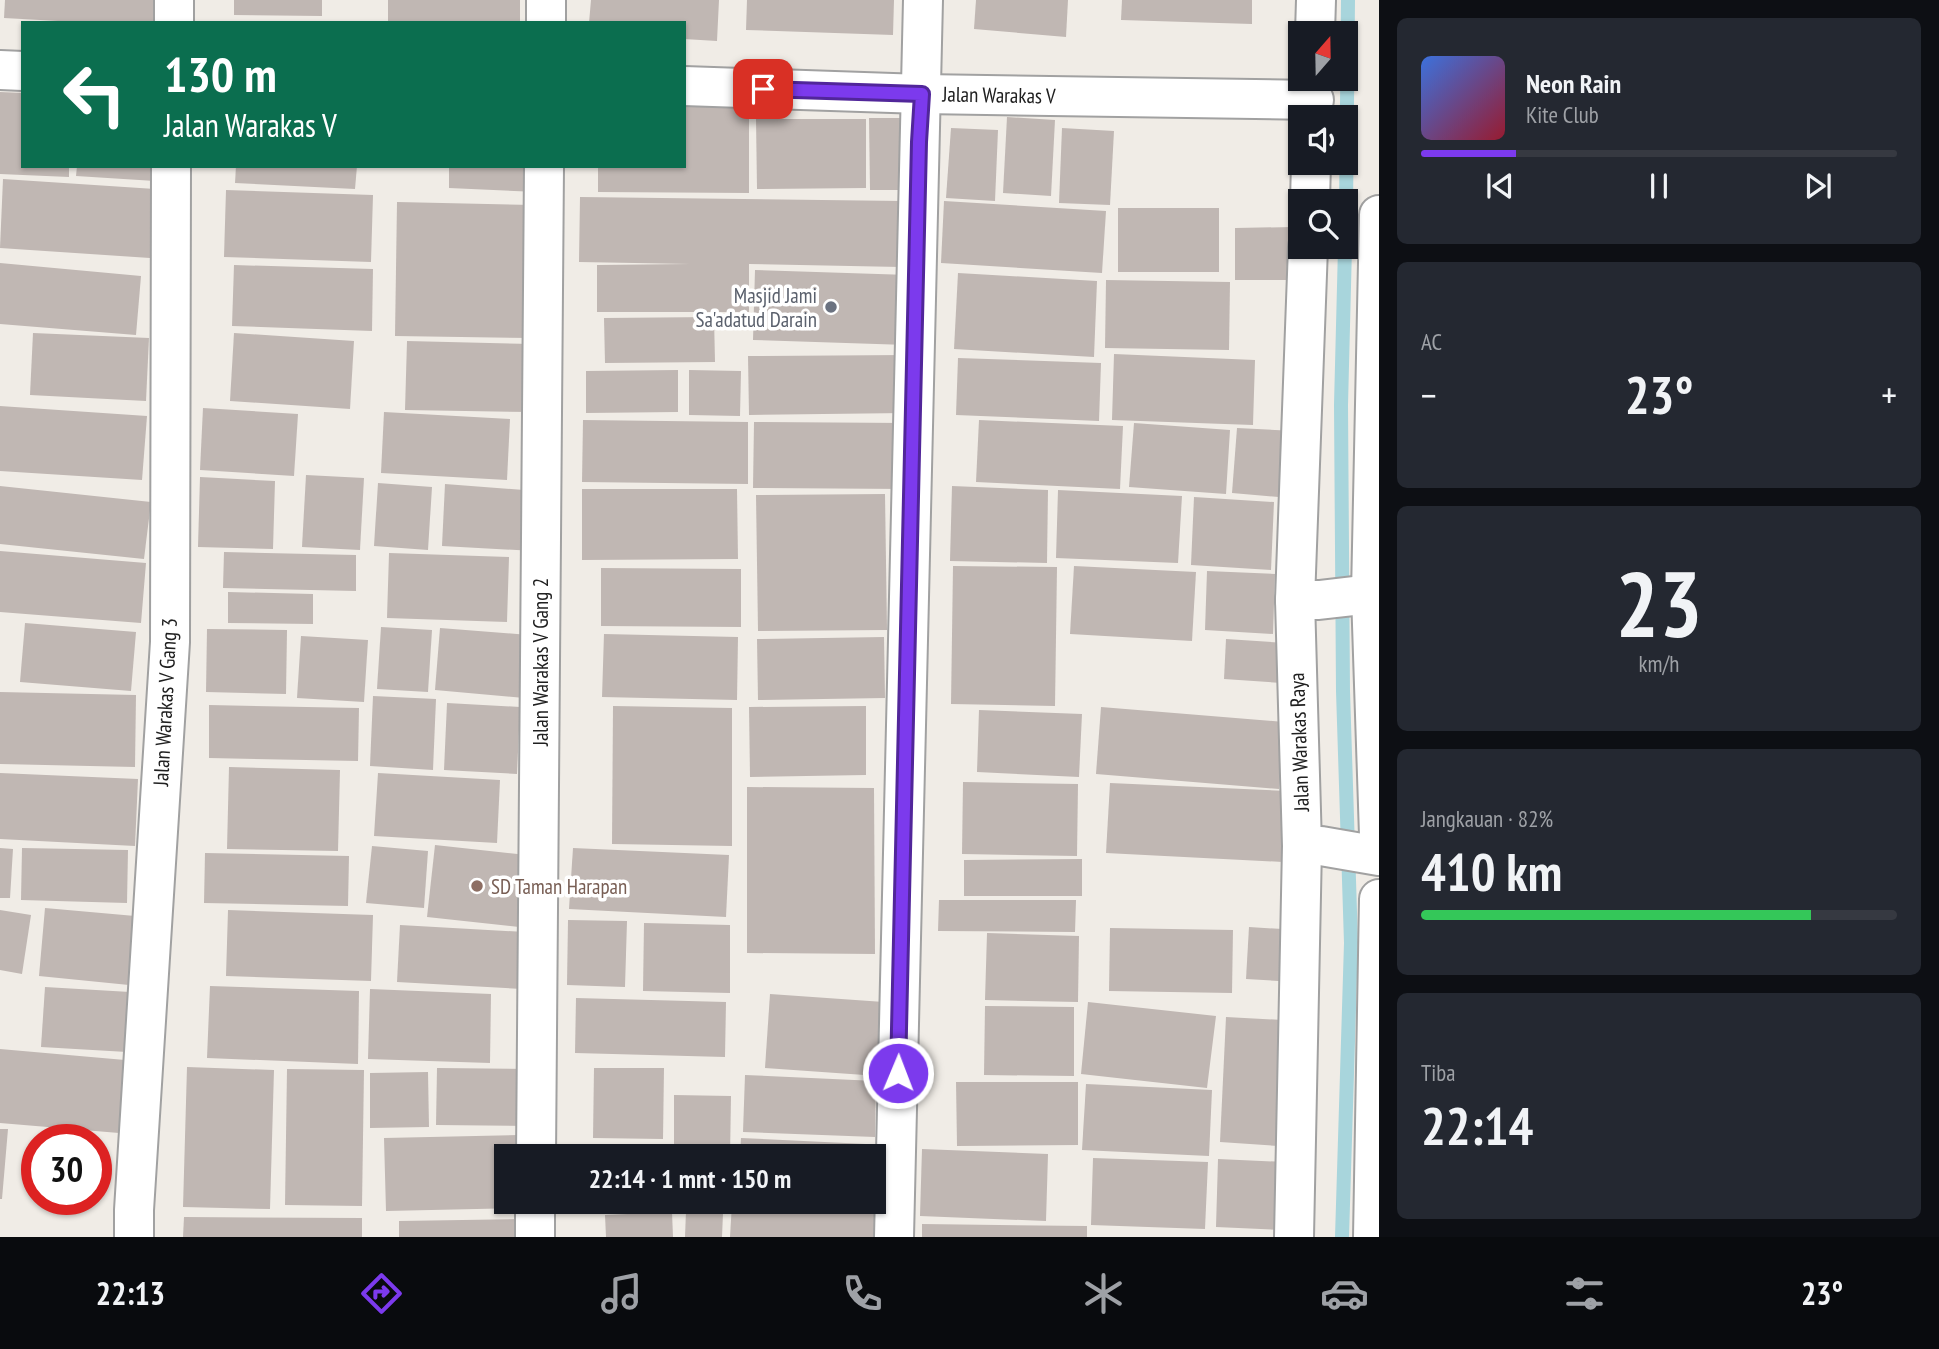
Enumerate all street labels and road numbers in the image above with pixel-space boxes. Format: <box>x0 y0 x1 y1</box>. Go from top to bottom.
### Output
street label: Jalan Warakas V <box>941 80 1056 109</box>
street label: Jalan Warakas V Gang 2 <box>527 578 554 747</box>
street label: Jalan Warakas V Gang 3 <box>147 617 183 788</box>
street label: Jalan Warakas Raya <box>1283 672 1315 813</box>

